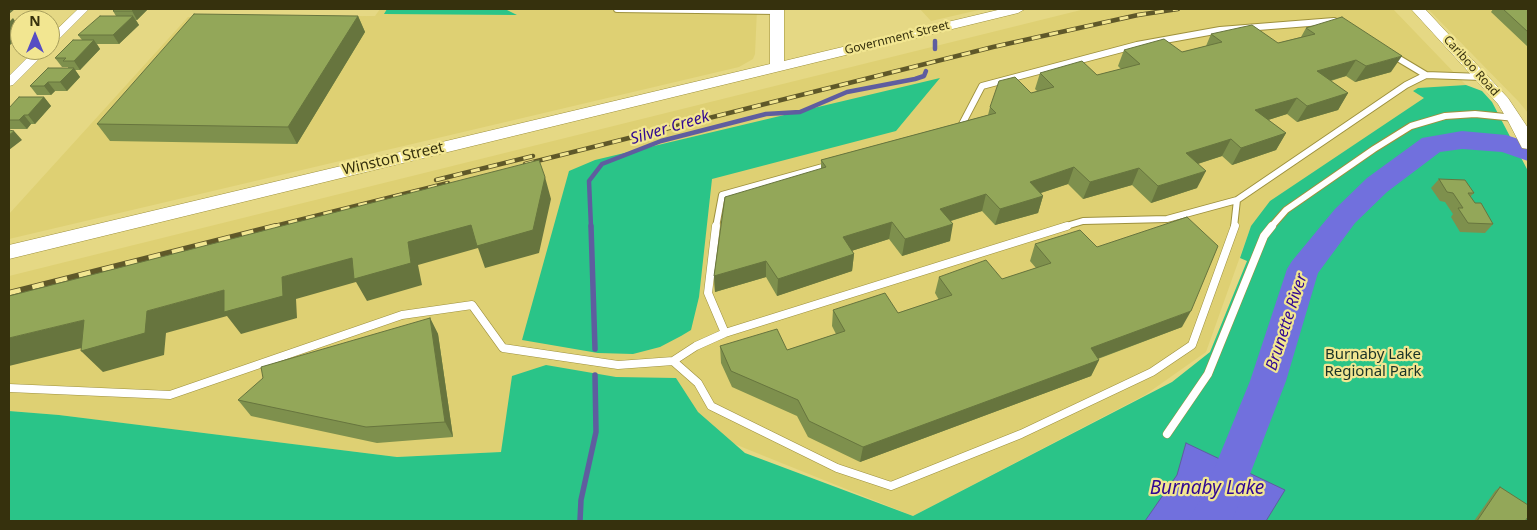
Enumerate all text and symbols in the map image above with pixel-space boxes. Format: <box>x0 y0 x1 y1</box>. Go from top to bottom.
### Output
north arrow <box>10 10 60 60</box>
text: N <box>29 11 41 30</box>
street label: Government Street <box>843 18 951 58</box>
street label: Cariboo Road <box>1440 33 1502 99</box>
water label: Silver Creek <box>628 107 712 149</box>
street label: Winston Street <box>340 139 446 179</box>
water label: Brunette River <box>1262 271 1312 373</box>
park label: Burnaby Lake Regional Park <box>1324 346 1422 381</box>
water label: Burnaby Lake <box>1150 478 1264 500</box>

